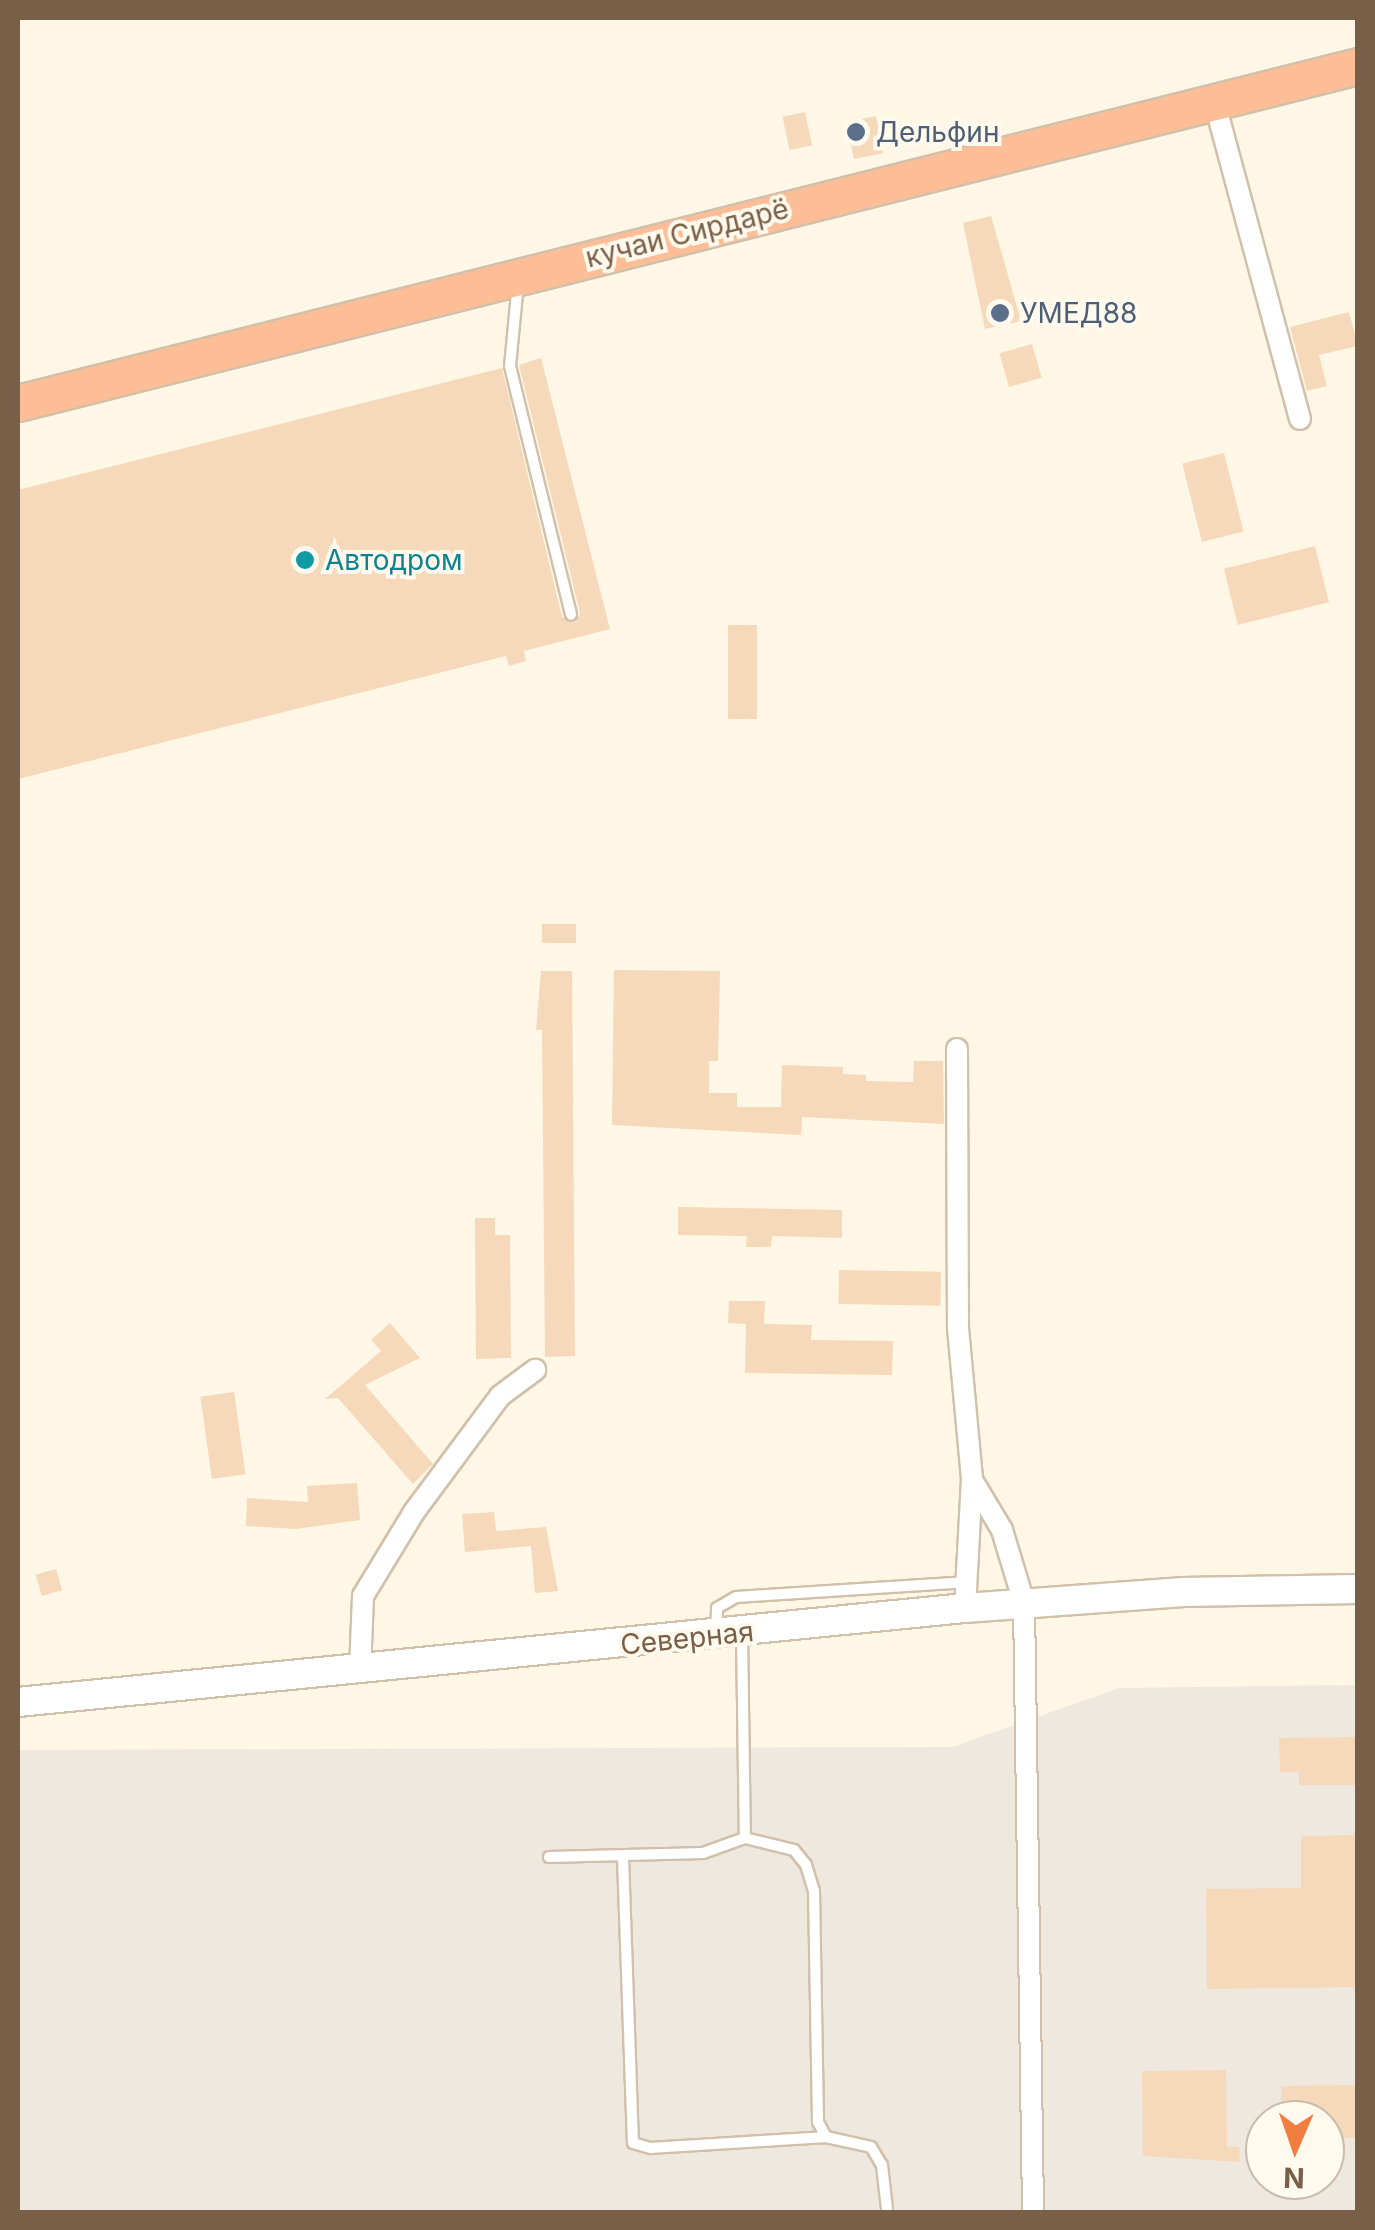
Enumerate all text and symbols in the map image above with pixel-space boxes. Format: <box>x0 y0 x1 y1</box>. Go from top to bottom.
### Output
place label: Дельфин <box>876 115 999 149</box>
marker: Дельфин <box>845 121 867 143</box>
street label: кучаи Сирдарё <box>582 192 792 274</box>
place label: УМЕД88 <box>1020 296 1137 330</box>
marker: УМЕД88 <box>989 302 1011 324</box>
place label: Автодром <box>325 543 463 577</box>
marker: Автодром <box>294 549 316 571</box>
street label: Северная <box>619 1614 755 1662</box>
north arrow <box>1245 2100 1345 2200</box>
text: N <box>1283 2161 1305 2195</box>

